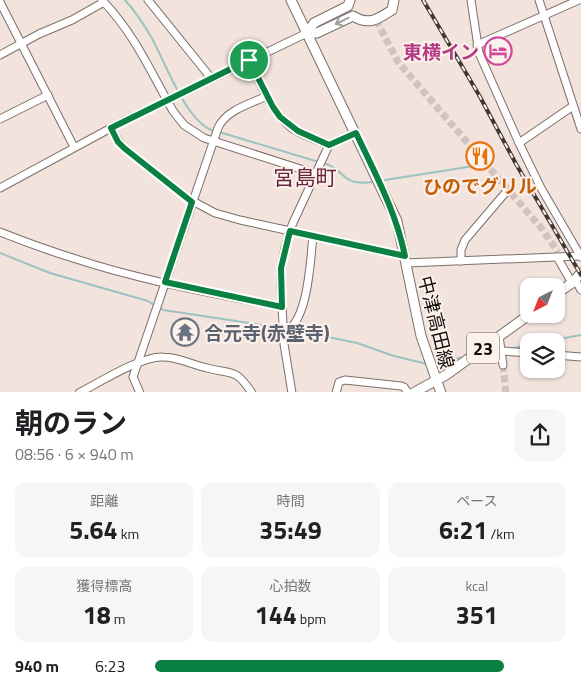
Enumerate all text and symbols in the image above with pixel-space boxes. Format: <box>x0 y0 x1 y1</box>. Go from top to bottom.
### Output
one-way arrow <box>335 17 350 26</box>
hotel icon: 東横イン <box>483 36 513 66</box>
place label: 東横イン <box>403 37 479 66</box>
pin <box>228 39 270 81</box>
icon: arrive <box>235 46 263 74</box>
restaurant icon: ひのでグリル <box>465 141 495 171</box>
district label: 宮島町 <box>274 161 337 193</box>
place label: ひのでグリル <box>423 171 537 200</box>
street label: 中津高田線 <box>411 272 463 372</box>
north arrow <box>520 278 565 322</box>
map controls <box>520 278 565 378</box>
temple icon: 合元寺(赤壁寺) <box>170 317 200 347</box>
place label: 合元寺(赤壁寺) <box>204 318 330 347</box>
road number: 23 <box>467 332 499 363</box>
button: layers <box>520 333 565 378</box>
text: 朝のラン <box>15 401 127 444</box>
button: share <box>514 409 566 461</box>
text: 08:56 · 6 × 940 m <box>15 442 134 466</box>
text: 距離 <box>90 490 118 511</box>
text: 時間 <box>276 490 304 511</box>
text: ペース <box>456 490 497 511</box>
text: 5.64 <box>69 511 118 549</box>
text: 35:49 <box>259 511 322 549</box>
text: 6:21 <box>439 511 487 549</box>
text: km <box>118 523 139 544</box>
text: /km <box>487 523 515 544</box>
text: 獲得標高 <box>76 575 132 596</box>
text: 心拍数 <box>269 575 311 596</box>
text: kcal <box>465 575 488 596</box>
text: 18 <box>83 596 111 634</box>
text: 144 <box>255 596 297 634</box>
text: 351 <box>456 596 498 634</box>
text: m <box>111 608 126 629</box>
text: bpm <box>297 608 326 629</box>
text: 940 m <box>15 654 59 678</box>
text: 6:23 <box>95 654 125 678</box>

